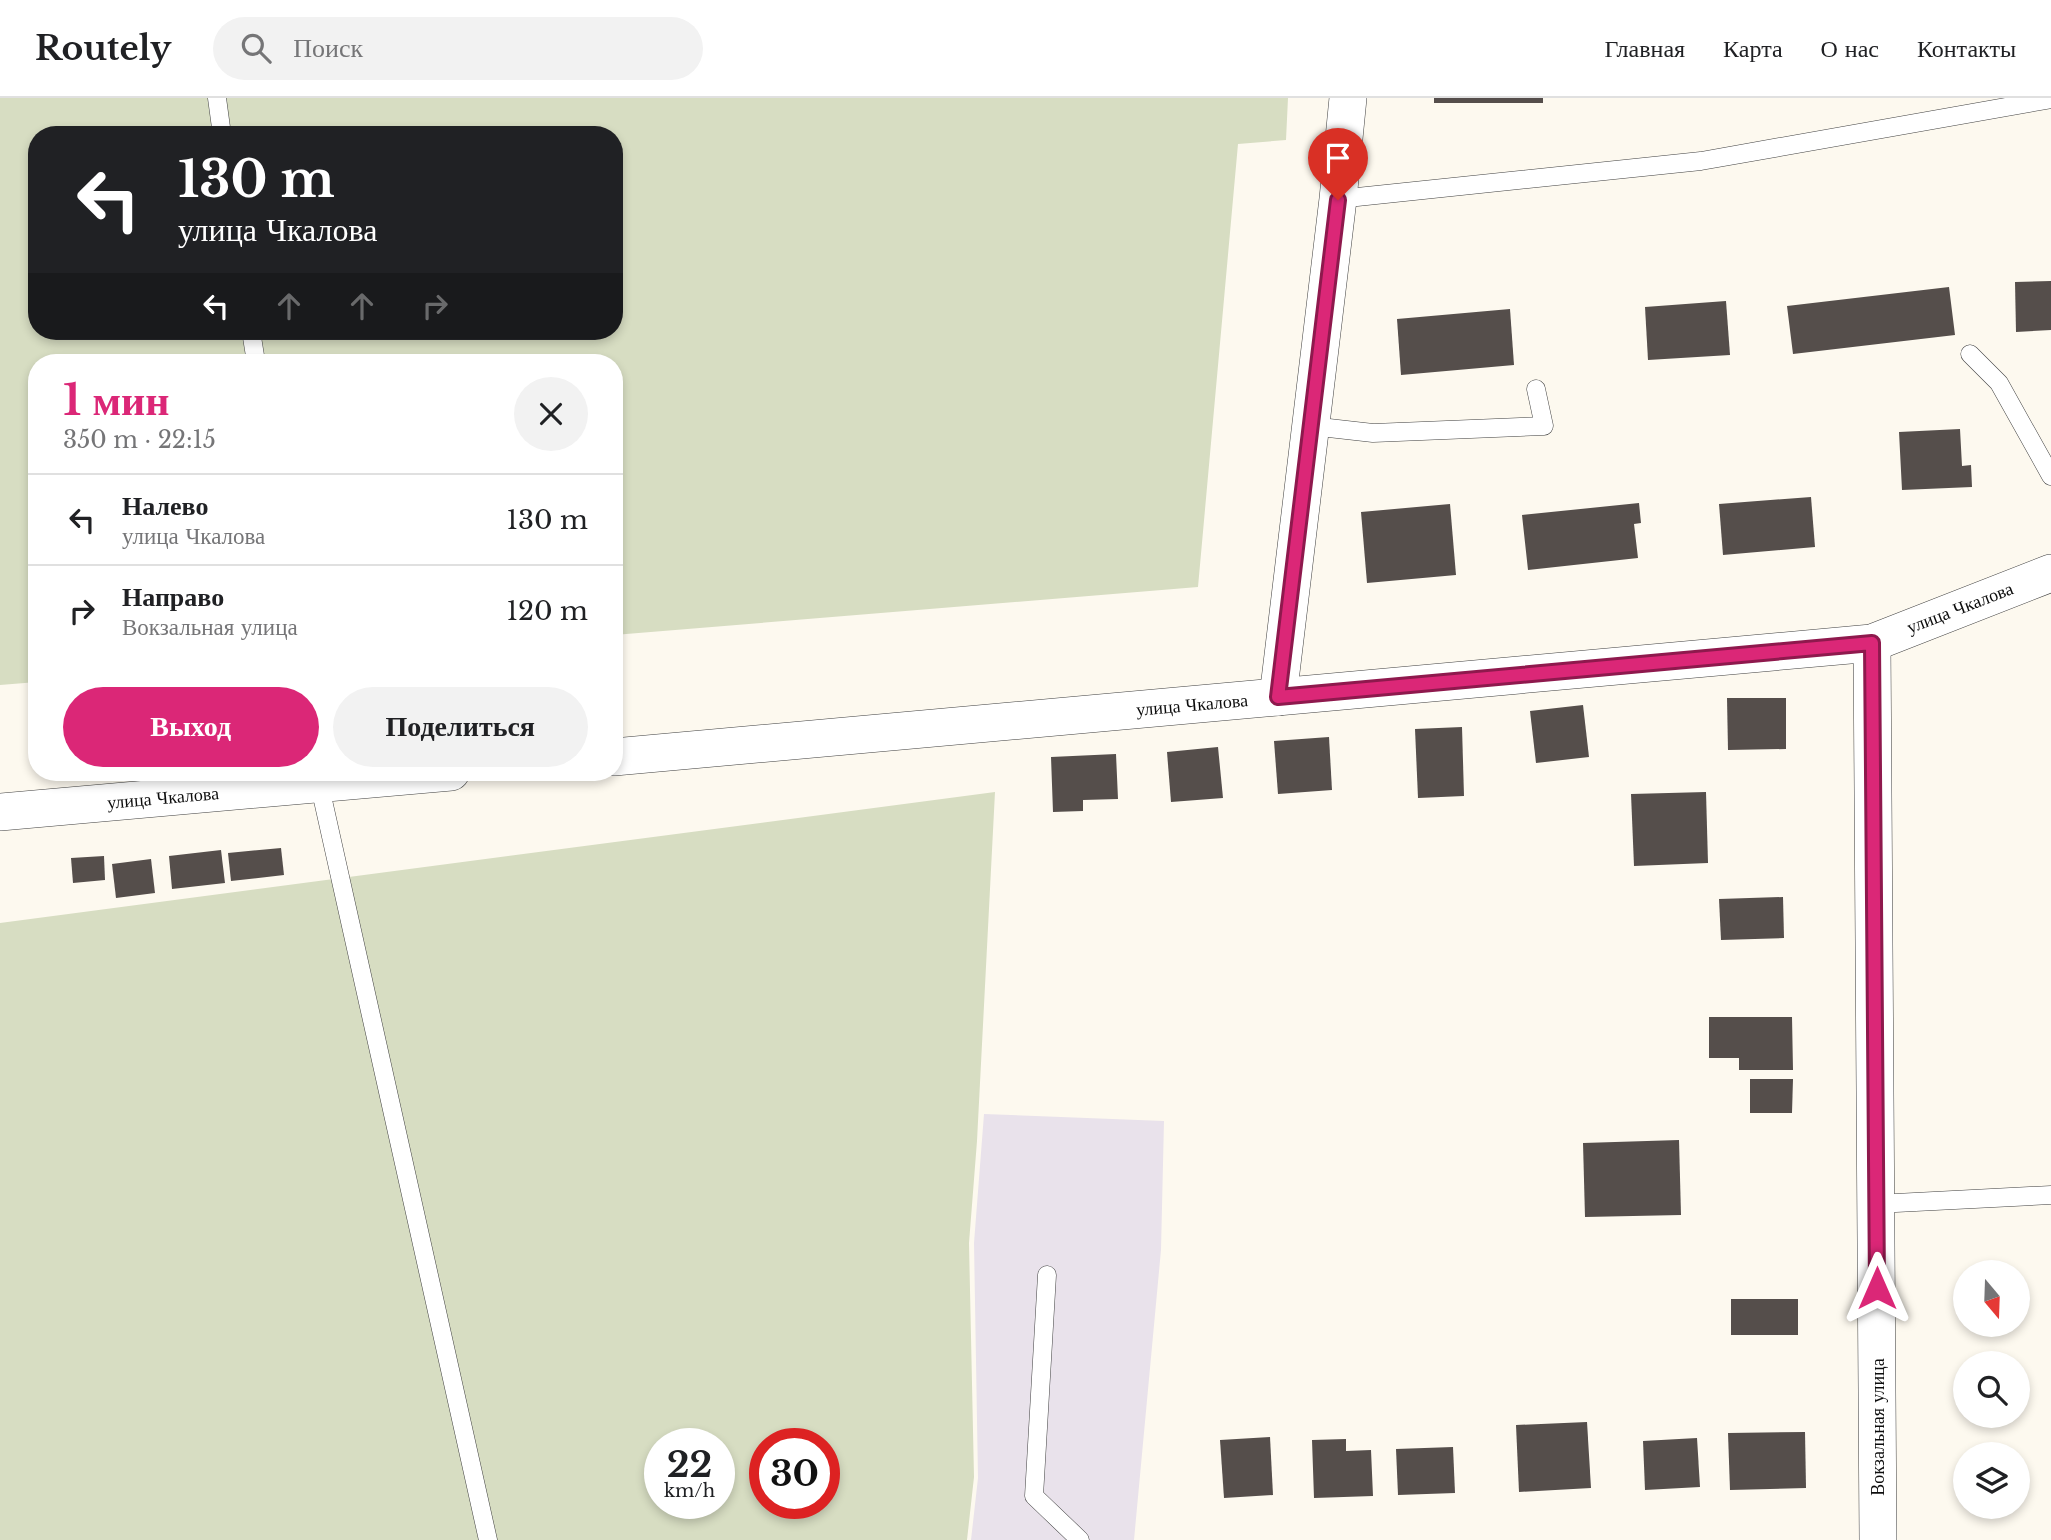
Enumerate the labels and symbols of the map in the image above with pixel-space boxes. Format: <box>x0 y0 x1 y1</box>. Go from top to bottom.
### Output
pin <box>1308 128 1368 200</box>
street label: улица Чкалова <box>1904 578 2016 638</box>
street label: улица Чкалова <box>1135 689 1249 721</box>
street label: улица Чкалова <box>106 782 220 814</box>
position arrow <box>1840 1251 1914 1325</box>
north arrow <box>1953 1260 2030 1337</box>
street label: Вокзальная улица <box>1867 1358 1889 1496</box>
speed limit sign: 30 <box>749 1428 840 1519</box>

